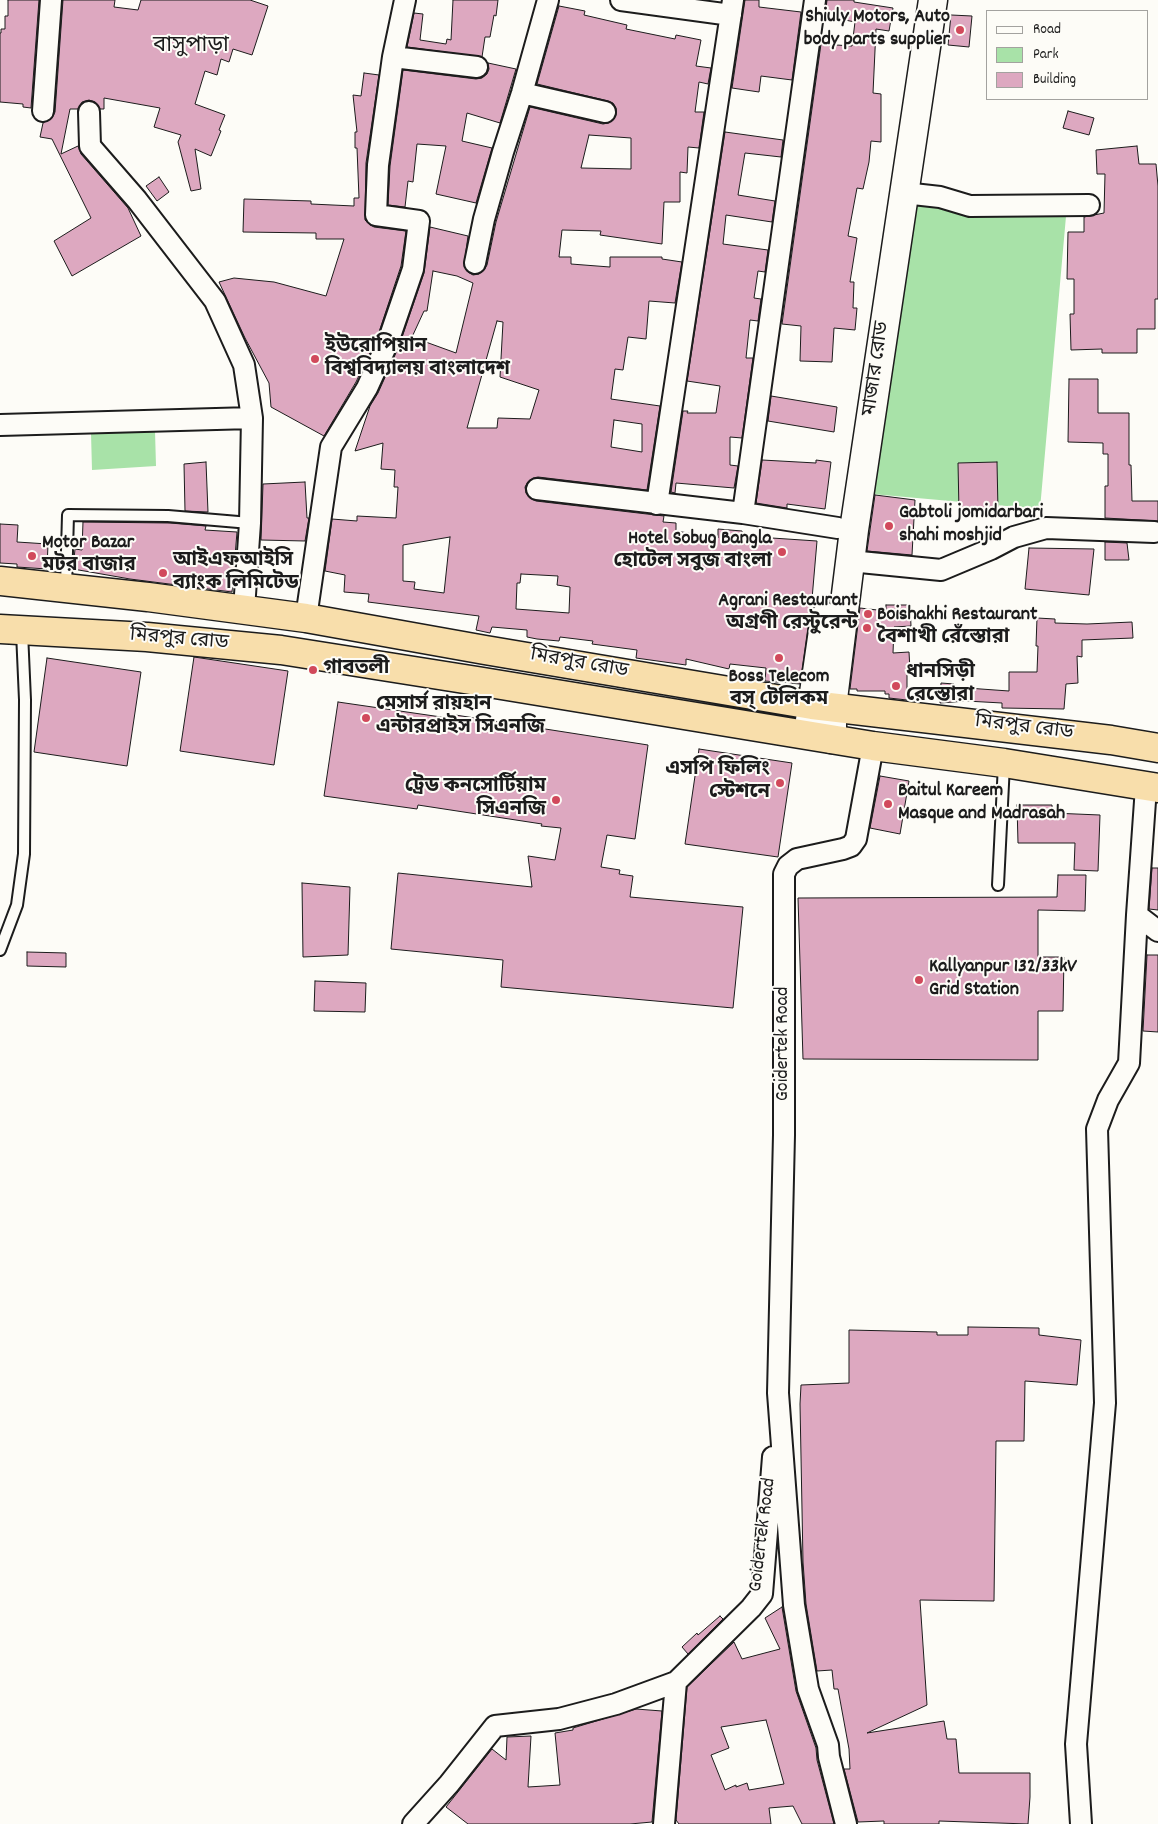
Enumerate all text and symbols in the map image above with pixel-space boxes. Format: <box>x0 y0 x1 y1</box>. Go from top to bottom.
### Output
place label: Shiuly Motors, Auto body parts supplier <box>804 6 950 53</box>
legend <box>986 10 1148 100</box>
text: Road <box>1033 19 1061 41</box>
marker: Shiuly Motors, Auto body parts supplier <box>954 24 966 36</box>
district label: বাসুপাড়া <box>153 35 229 61</box>
text: Park <box>1033 44 1059 66</box>
text: Building <box>1033 69 1076 91</box>
street label: মাজার রোড <box>859 320 897 418</box>
place label: ইউরোপিয়ান বিশ্ববিদ্যালয় বাংলাদেশ <box>325 336 510 383</box>
marker: ইউরোপিয়ান বিশ্ববিদ্যালয় বাংলাদেশ <box>309 353 321 365</box>
place label: Gabtoli jomidarbari shahi moshjid <box>899 502 1043 549</box>
marker: Gabtoli jomidarbari shahi moshjid <box>883 520 895 532</box>
place label: Hotel Sobug Bangla হোটেল সবুজ বাংলা <box>613 528 772 575</box>
place label: Motor Bazar মটর বাজার <box>42 532 136 579</box>
marker: Hotel Sobug Bangla হোটেল সবুজ বাংলা <box>776 546 788 558</box>
marker: Motor Bazar মটর বাজার <box>26 550 38 562</box>
place label: আইএফআইসি ব্যাংক লিমিটেড <box>173 550 299 597</box>
marker: আইএফআইসি ব্যাংক লিমিটেড <box>157 567 169 579</box>
place label: Agrani Restaurant অগ্রণী রেস্টুরেন্ট <box>718 590 858 637</box>
place label: Boishakhi Restaurant বৈশাখী রেঁস্তোরা <box>877 604 1037 651</box>
marker: Agrani Restaurant অগ্রণী রেস্টুরেন্ট <box>862 608 874 620</box>
marker: Boishakhi Restaurant বৈশাখী রেঁস্তোরা <box>861 622 873 634</box>
street label: মিরপুর রোড <box>129 625 229 657</box>
street label: মিরপুর রোড <box>528 645 630 685</box>
marker: Boss Telecom বস্ টেলিকম <box>773 652 785 664</box>
place label: গাবতলী <box>323 658 389 682</box>
place label: ধানসিড়ী রেস্তোরা <box>906 662 975 709</box>
marker: গাবতলী <box>307 664 319 676</box>
place label: Boss Telecom বস্ টেলিকম <box>729 666 829 713</box>
marker: ধানসিড়ী রেস্তোরা <box>890 680 902 692</box>
place label: মেসার্স রায়হান এন্টারপ্রাইস সিএনজি <box>376 694 545 741</box>
street label: মিরপুর রোড <box>973 711 1075 747</box>
marker: মেসার্স রায়হান এন্টারপ্রাইস সিএনজি <box>360 712 372 724</box>
place label: এসপি ফিলিং স্টেশনে <box>665 759 770 806</box>
place label: ট্রেড কনসোর্টিয়াম সিএনজি <box>405 776 546 823</box>
marker: এসপি ফিলিং স্টেশনে <box>774 777 786 789</box>
place label: Baitul Kareem Masque and Madrasah <box>898 780 1065 827</box>
marker: ট্রেড কনসোর্টিয়াম সিএনজি <box>550 794 562 806</box>
marker: Baitul Kareem Masque and Madrasah <box>882 798 894 810</box>
place label: Kallyanpur 132/33kV Grid Station <box>929 956 1077 1003</box>
marker: Kallyanpur 132/33kV Grid Station <box>913 974 925 986</box>
street label: Goidertek Road <box>772 987 796 1101</box>
street label: Goidertek Road <box>745 1477 783 1593</box>

